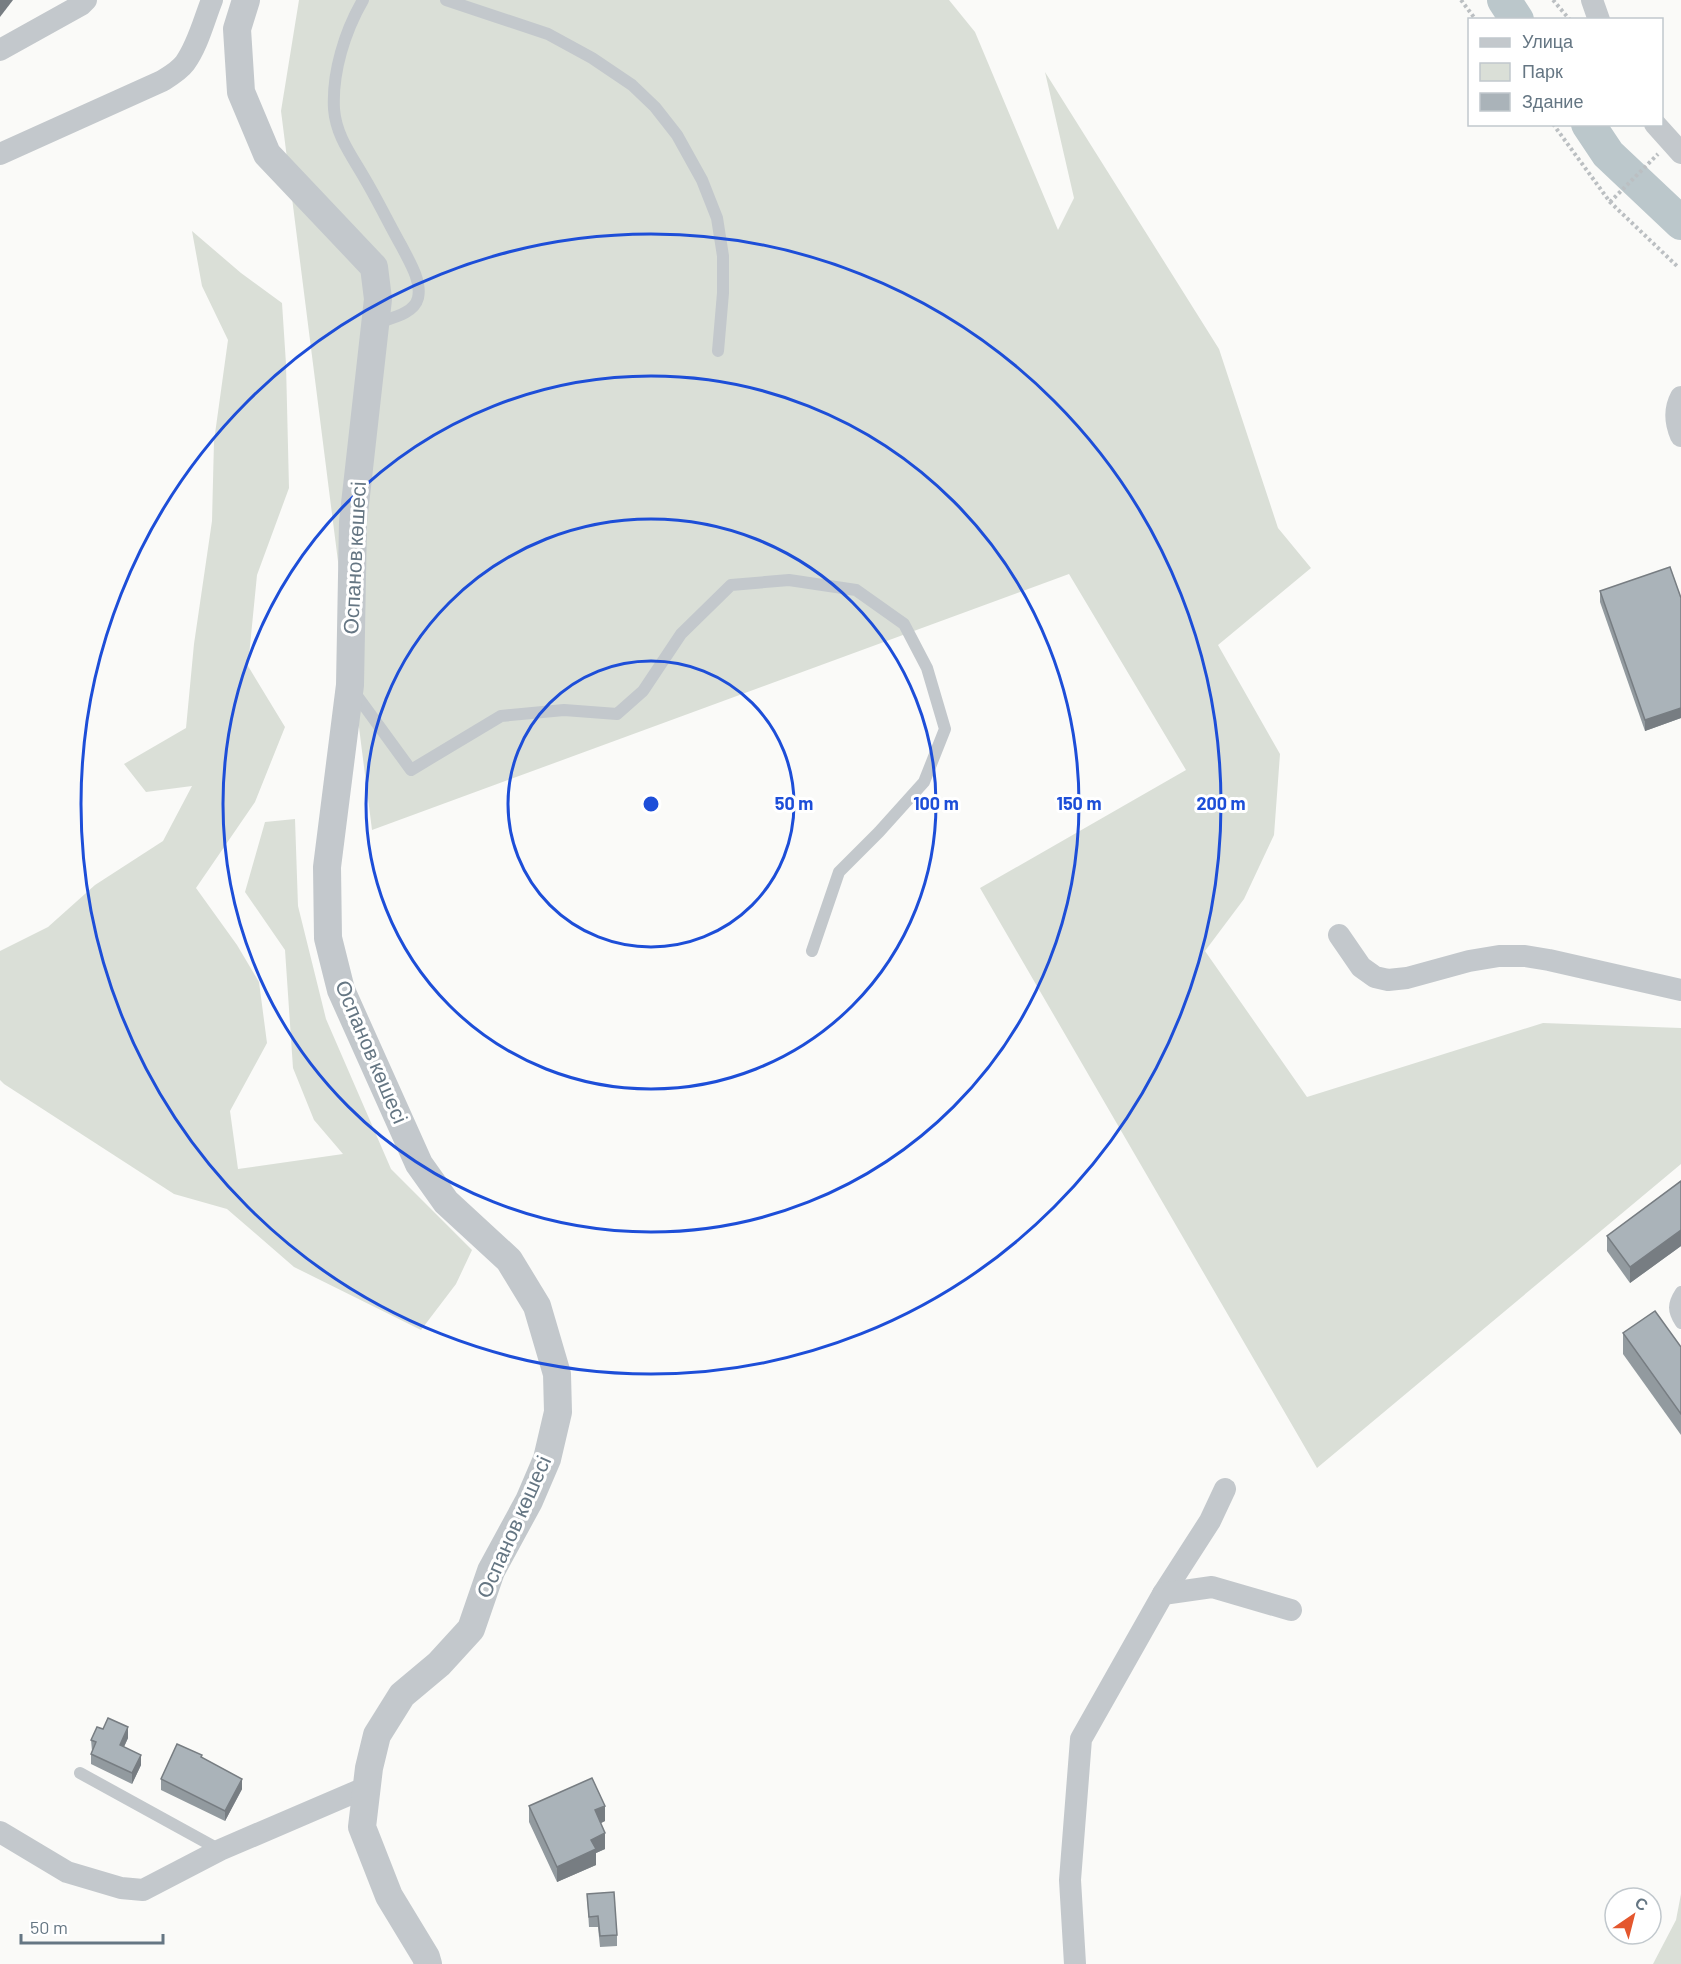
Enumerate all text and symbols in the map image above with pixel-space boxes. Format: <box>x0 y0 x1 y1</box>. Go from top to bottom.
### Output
legend <box>1468 18 1663 126</box>
text: Улица <box>1522 30 1574 52</box>
text: Парк <box>1522 60 1563 82</box>
text: Здание <box>1522 90 1583 112</box>
street label: Оспанов көшесі <box>337 481 370 635</box>
text: 50 m <box>775 792 813 814</box>
text: 100 m <box>913 792 959 814</box>
text: 150 m <box>1057 792 1101 814</box>
text: 200 m <box>1196 792 1246 814</box>
centre of rings <box>641 794 661 814</box>
street label: Оспанов көшесі <box>331 976 414 1127</box>
street label: Оспанов көшесі <box>470 1451 555 1601</box>
north arrow <box>1603 1886 1663 1946</box>
text: С <box>1632 1892 1652 1915</box>
scale bar <box>21 1907 164 1945</box>
text: 50 m <box>30 1916 68 1938</box>

